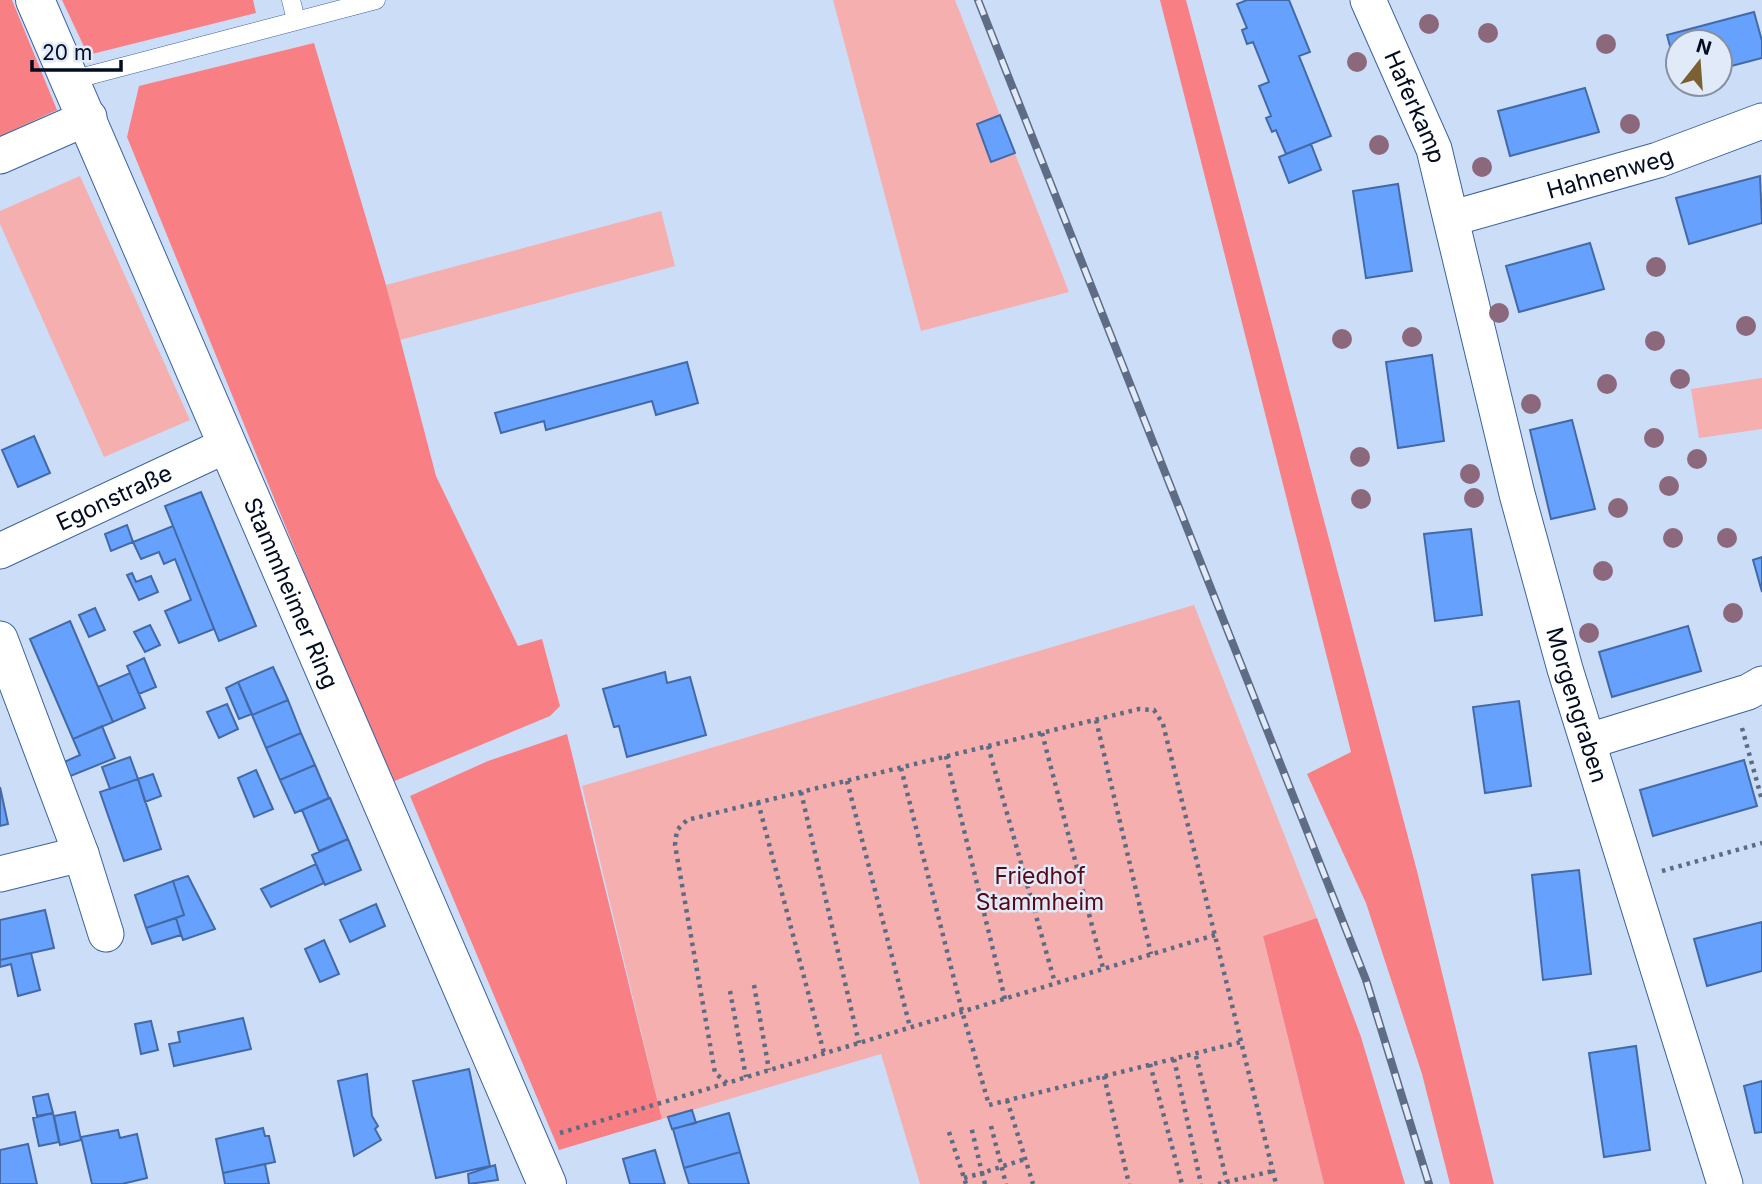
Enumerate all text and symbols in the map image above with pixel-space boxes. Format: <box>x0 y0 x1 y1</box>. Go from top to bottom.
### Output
scale bar <box>32 28 121 72</box>
north arrow <box>1664 28 1734 98</box>
text: N <box>1694 34 1714 60</box>
text: 20 m <box>42 40 92 65</box>
street label: Haferkamp <box>1378 46 1451 166</box>
street label: Hahnenweg <box>1543 142 1677 205</box>
street label: Egonstraße <box>52 459 176 537</box>
street label: Stammheimer Ring <box>238 493 344 693</box>
street label: Morgengraben <box>1540 624 1613 786</box>
park label: Friedhof Stammheim <box>976 862 1104 916</box>

